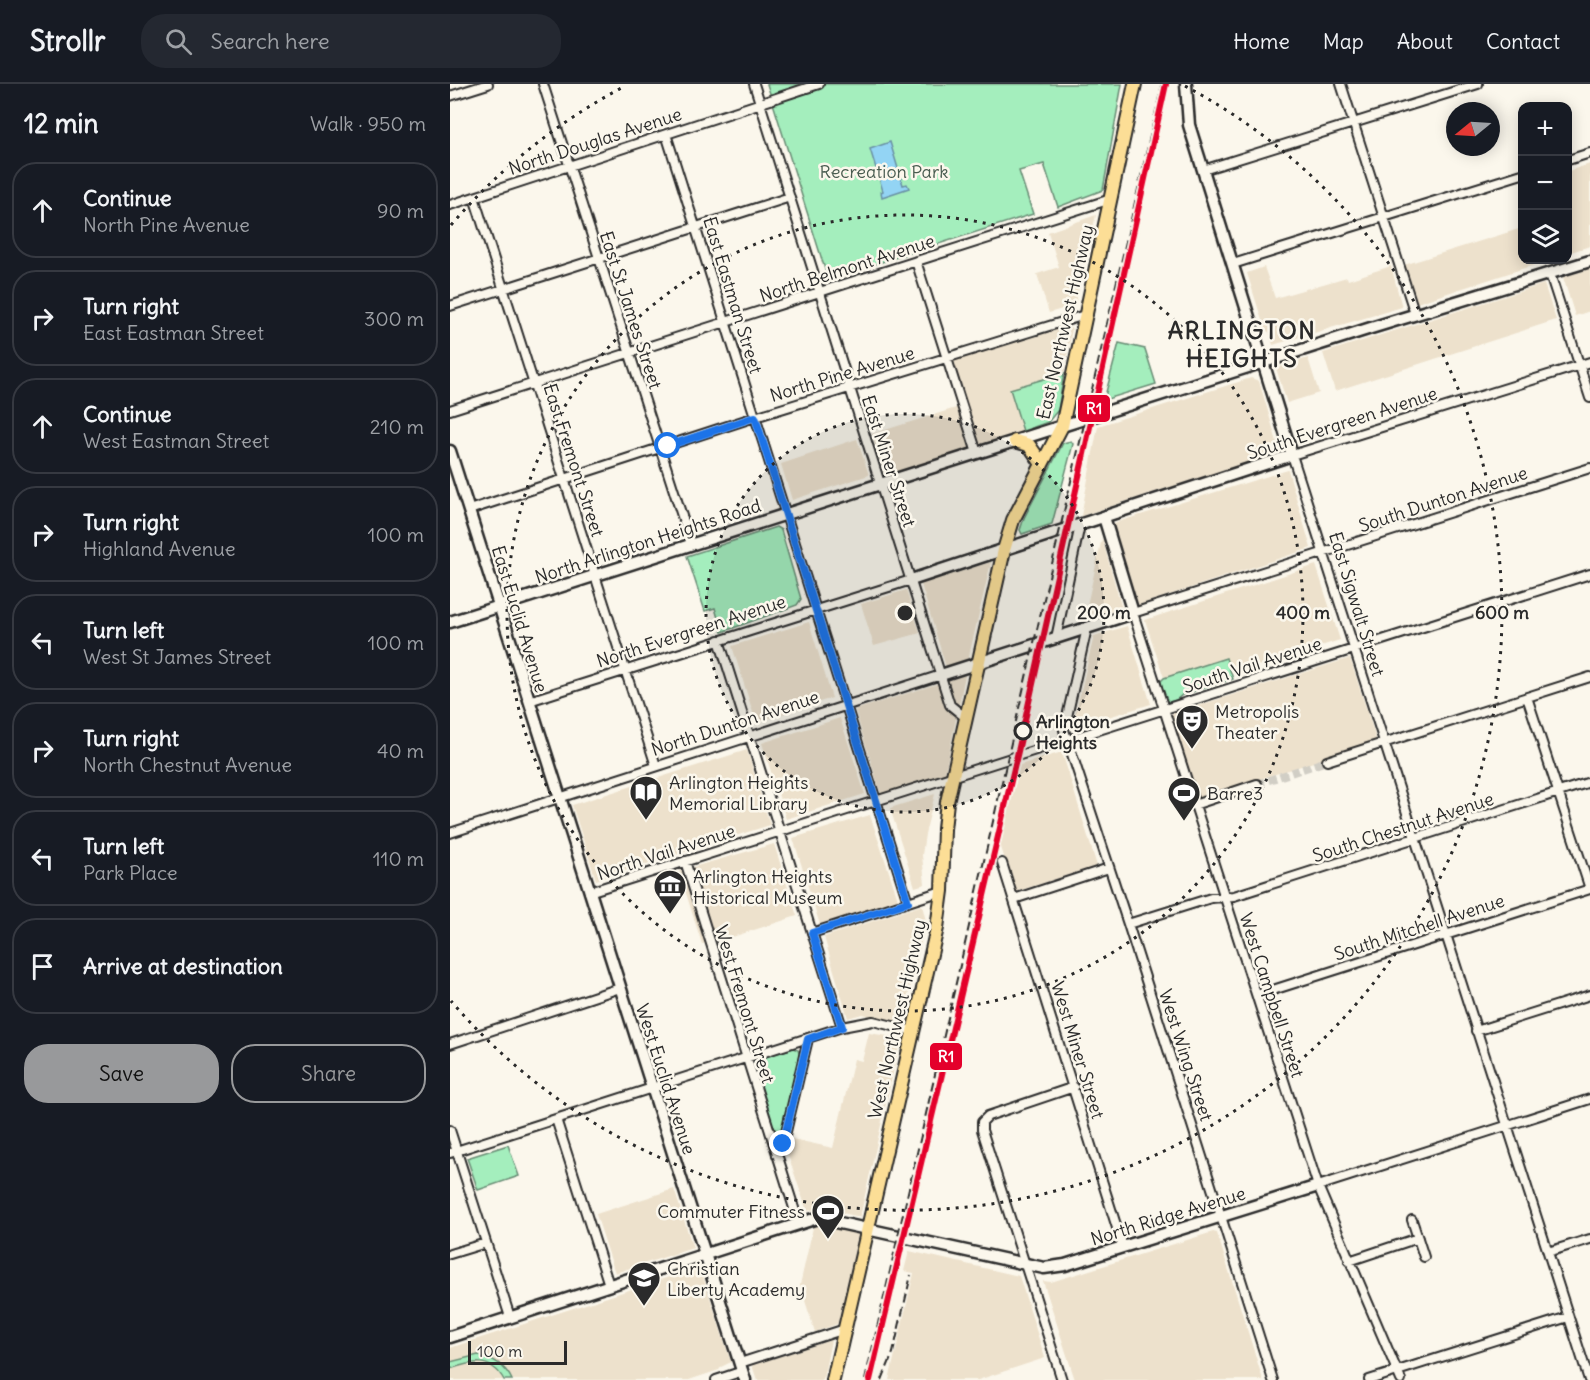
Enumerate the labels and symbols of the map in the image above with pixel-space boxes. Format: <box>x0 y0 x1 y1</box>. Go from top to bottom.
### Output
street label: North Douglas Avenue <box>505 102 685 180</box>
north arrow <box>1446 102 1500 156</box>
park label: Recreation Park <box>820 160 948 183</box>
street label: East Eastman Street <box>698 214 768 376</box>
street label: East Northwest Highway <box>1031 222 1099 422</box>
street label: East St James Street <box>595 228 667 392</box>
street label: North Belmont Avenue <box>756 229 938 307</box>
district label: ARLINGTON HEIGHTS <box>1168 315 1316 373</box>
street label: North Pine Avenue <box>767 341 917 407</box>
street label: East Fremont Street <box>538 381 610 539</box>
street label: South Evergreen Avenue <box>1244 381 1440 465</box>
street label: East Miner Street <box>857 392 921 530</box>
line badge: R1 <box>1077 394 1111 423</box>
text: R1 <box>1086 398 1102 418</box>
route start <box>654 432 680 458</box>
street label: South Dunton Avenue <box>1356 461 1530 537</box>
street label: North Arlington Heights Road <box>532 493 764 588</box>
street label: East Sigwalt Street <box>1324 529 1390 679</box>
street label: East Euclid Avenue <box>487 543 553 695</box>
street label: North Evergreen Avenue <box>593 590 789 672</box>
text: 200 m <box>1077 601 1131 624</box>
text: 400 m <box>1276 601 1330 624</box>
text: 600 m <box>1475 601 1529 624</box>
centre of rings <box>895 603 915 623</box>
street label: South Vail Avenue <box>1180 632 1324 698</box>
street label: North Dunton Avenue <box>648 685 822 761</box>
place label: Metropolis Theater <box>1215 700 1299 744</box>
theatre icon: Metropolis Theater <box>1174 703 1210 750</box>
place label: Arlington Heights <box>1036 710 1111 754</box>
marker: Arlington Heights <box>1014 722 1032 740</box>
place label: Arlington Heights Memorial Library <box>669 771 808 815</box>
library icon: Arlington Heights Memorial Library <box>628 774 664 821</box>
sports icon: Barre3 <box>1166 775 1202 822</box>
place label: Barre3 <box>1207 782 1263 805</box>
street label: South Chestnut Avenue <box>1310 787 1496 867</box>
street label: North Vail Avenue <box>594 819 738 885</box>
place label: Arlington Heights Historical Museum <box>693 865 843 909</box>
museum icon: Arlington Heights Historical Museum <box>652 868 688 915</box>
street label: South Mitchell Avenue <box>1331 889 1507 965</box>
street label: West Campbell Street <box>1234 910 1310 1080</box>
street label: West Northwest Highway <box>863 917 931 1121</box>
street label: West Fremont Street <box>710 922 780 1086</box>
street label: West Miner Street <box>1046 979 1110 1121</box>
street label: West Wing Street <box>1154 986 1218 1124</box>
street label: West Euclid Avenue <box>631 1001 701 1157</box>
line badge: R1 <box>929 1042 963 1071</box>
text: R1 <box>938 1046 954 1066</box>
route end <box>769 1130 795 1156</box>
street label: North Ridge Avenue <box>1088 1181 1248 1251</box>
sports icon: Commuter Fitness <box>810 1193 846 1240</box>
place label: Commuter Fitness <box>657 1200 805 1223</box>
place label: Christian Liberty Academy <box>667 1257 805 1301</box>
school or university icon: Christian Liberty Academy <box>626 1260 662 1307</box>
scale bar <box>468 1338 567 1366</box>

